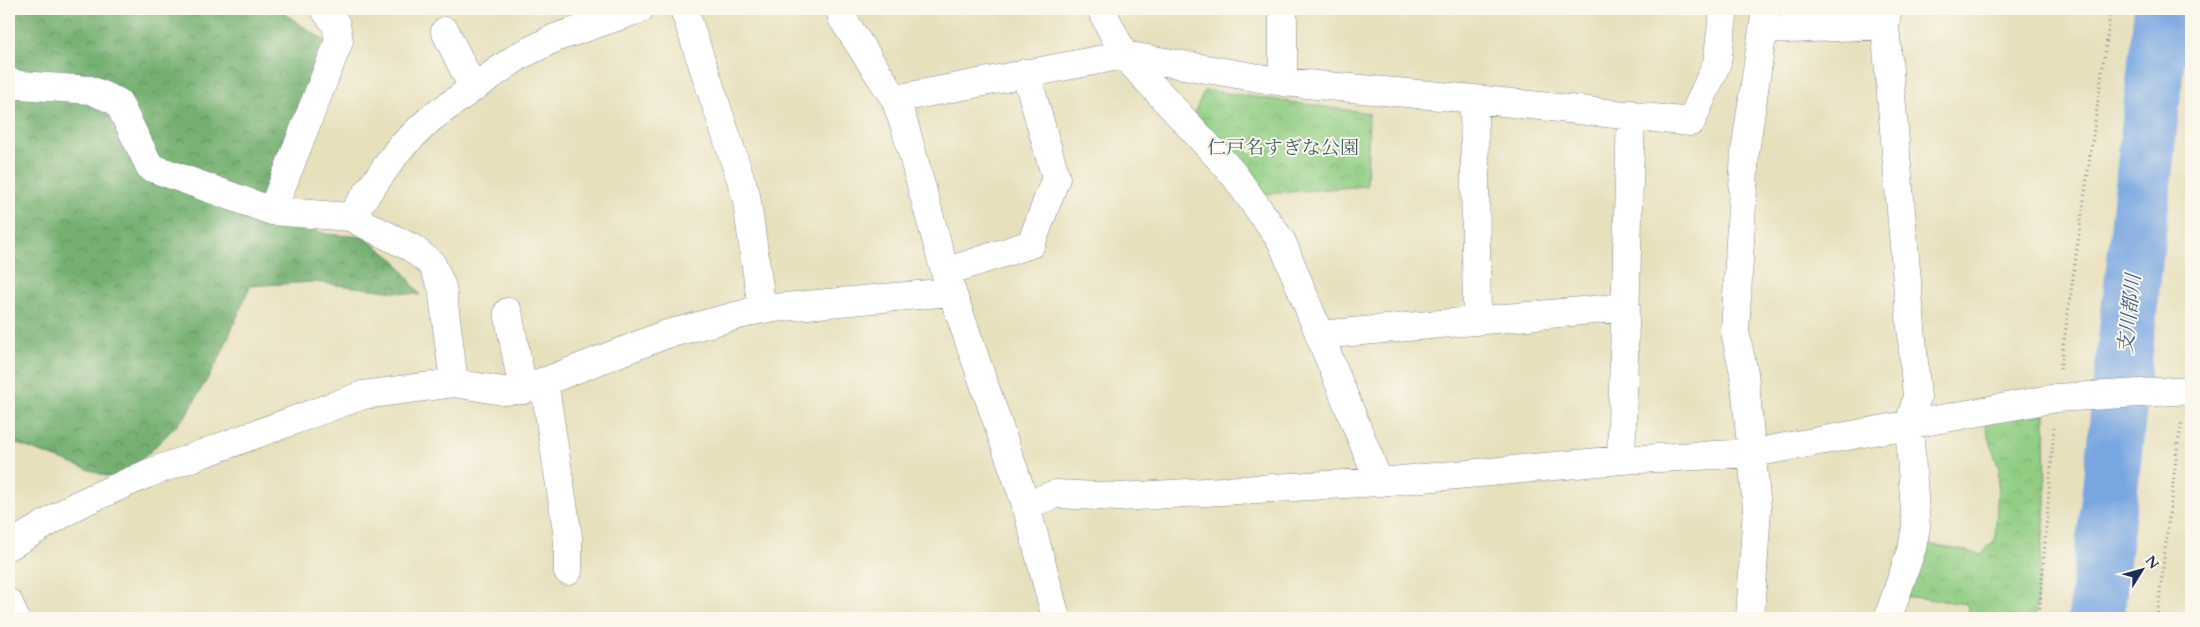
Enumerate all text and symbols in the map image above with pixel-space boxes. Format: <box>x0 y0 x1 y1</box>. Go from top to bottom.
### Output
park label: 仁戸名すぎな公園 <box>1207 135 1359 161</box>
water label: 支川都川 <box>2112 271 2147 355</box>
north arrow <box>2118 544 2168 594</box>
text: N <box>2141 552 2163 573</box>

